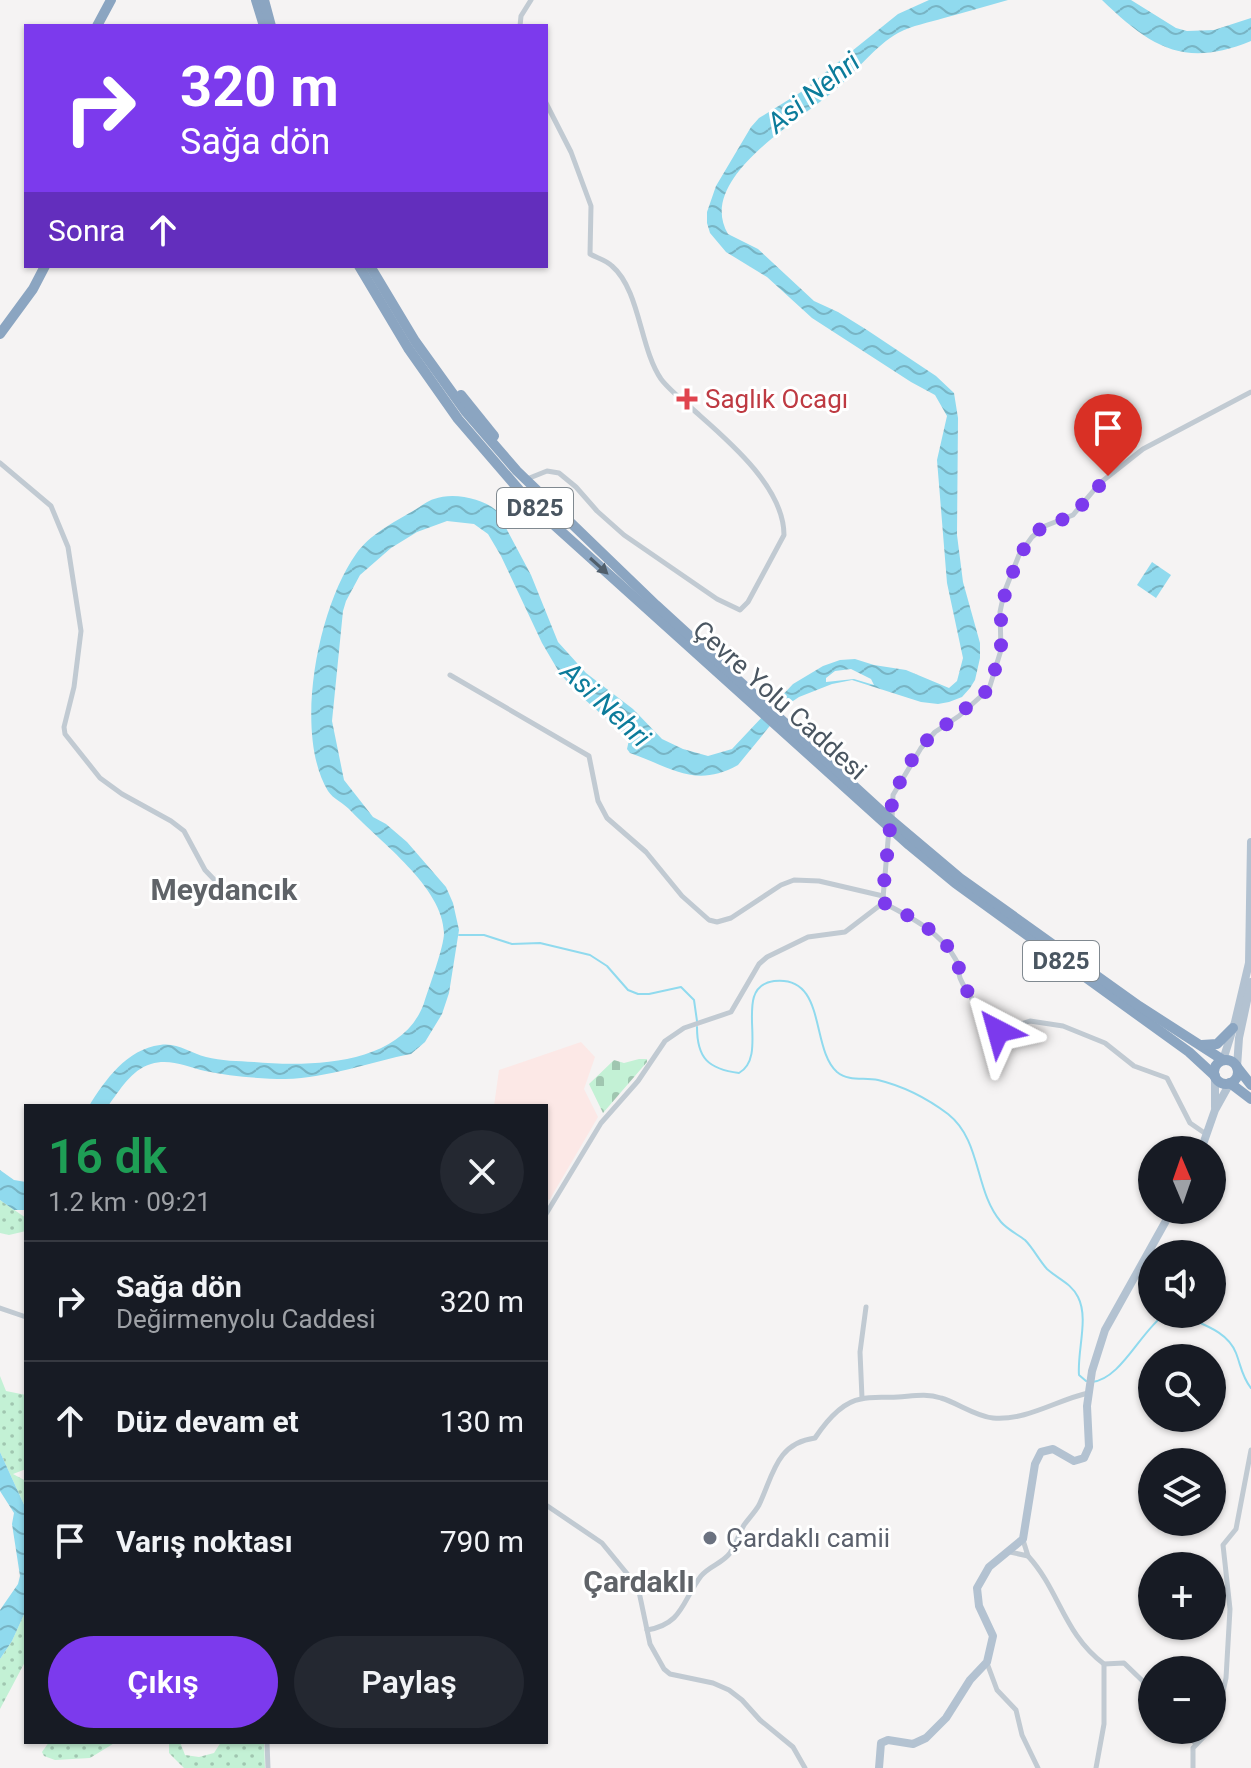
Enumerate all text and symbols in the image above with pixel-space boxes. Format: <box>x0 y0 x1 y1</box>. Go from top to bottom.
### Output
water label: Asi Nehri <box>759 45 867 141</box>
text: 320 m <box>180 54 339 120</box>
icon: right <box>48 56 152 160</box>
text: Sağa dön <box>180 121 330 163</box>
icon: ahead <box>141 208 185 252</box>
text: Sonra <box>48 213 125 248</box>
place label: Saglık Ocagı <box>705 384 848 414</box>
marker: Saglık Ocagı <box>676 388 698 410</box>
pin <box>1074 394 1142 476</box>
icon: arrive <box>1086 406 1130 450</box>
road number: D825 <box>497 488 573 528</box>
one-way arrow <box>589 556 608 574</box>
street label: Çevre Yolu Caddesi <box>687 614 873 786</box>
water label: Asi Nehri <box>553 654 657 754</box>
district label: Meydancık <box>151 872 298 907</box>
road number: D825 <box>1023 941 1099 981</box>
position arrow <box>956 989 1040 1073</box>
text: 16 dk <box>48 1128 167 1185</box>
button: close <box>440 1130 524 1214</box>
north arrow <box>1138 1136 1226 1224</box>
map controls <box>1138 1136 1226 1744</box>
text: 1.2 km · 09:21 <box>48 1187 211 1217</box>
button: sound <box>1138 1240 1226 1328</box>
text: Sağa dön <box>116 1269 242 1304</box>
icon: right <box>48 1279 92 1323</box>
text: 320 m <box>440 1284 524 1319</box>
text: Değirmenyolu Caddesi <box>116 1304 376 1334</box>
button: search <box>1138 1344 1226 1432</box>
icon: ahead <box>48 1399 92 1443</box>
text: Düz devam et <box>116 1404 299 1439</box>
text: 130 m <box>440 1404 524 1439</box>
button: layers <box>1138 1448 1226 1536</box>
icon: arrive <box>48 1519 92 1563</box>
place label: Çardaklı camii <box>726 1523 890 1553</box>
text: Varış noktası <box>116 1524 293 1559</box>
text: 790 m <box>440 1524 524 1559</box>
marker: Çardaklı camii <box>701 1529 719 1547</box>
button: + <box>1138 1552 1226 1640</box>
district label: Çardaklı <box>583 1564 695 1599</box>
button: Çıkış <box>48 1636 278 1728</box>
button: Paylaş <box>294 1636 524 1728</box>
button: − <box>1138 1656 1226 1744</box>

